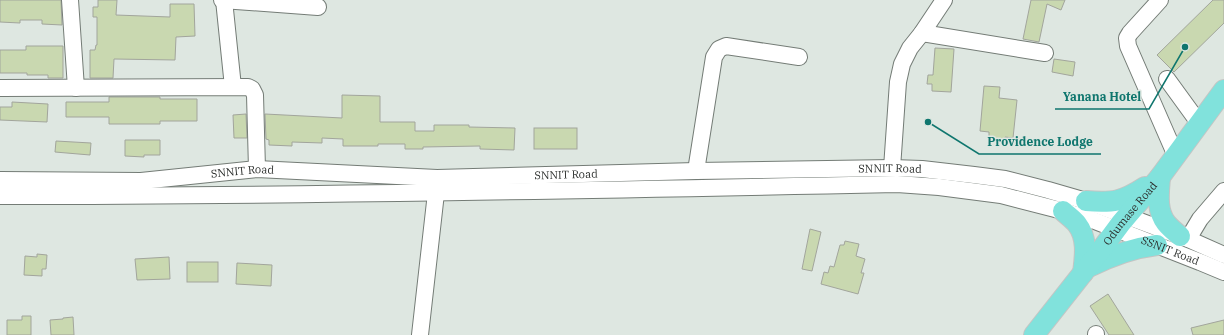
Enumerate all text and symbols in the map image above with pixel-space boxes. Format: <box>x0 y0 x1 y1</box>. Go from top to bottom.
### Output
callout: Yanana Hotel <box>1055 85 1149 109</box>
text: Yanana Hotel <box>1063 89 1141 104</box>
callout: Providence Lodge <box>979 130 1101 154</box>
text: Providence Lodge <box>987 134 1093 149</box>
street label: SNNIT Road <box>858 161 922 176</box>
street label: SNNIT Road <box>210 162 275 181</box>
street label: SNNIT Road <box>534 167 598 182</box>
street label: Odumase Road <box>1100 178 1160 248</box>
street label: SSNIT Road <box>1139 233 1202 268</box>

